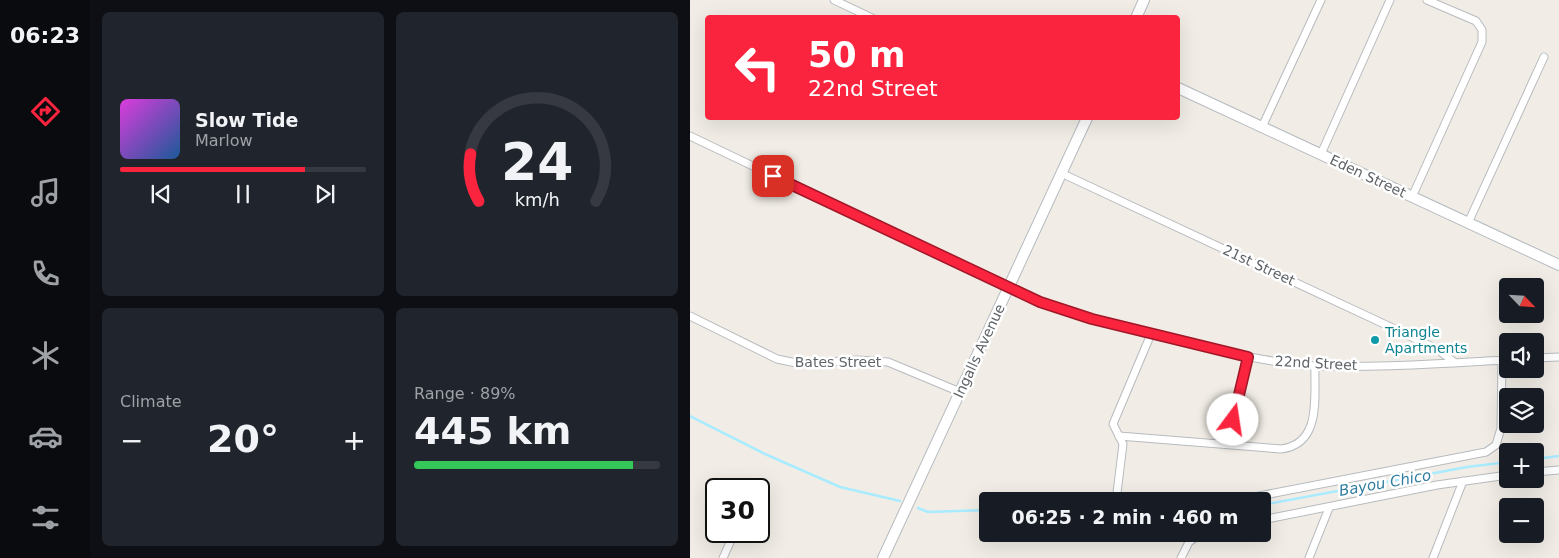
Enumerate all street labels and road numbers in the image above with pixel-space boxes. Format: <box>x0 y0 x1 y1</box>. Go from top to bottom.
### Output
street label: Eden Street <box>1327 151 1409 201</box>
street label: 21st Street <box>1220 241 1298 289</box>
street label: Ingalls Avenue <box>950 301 1008 401</box>
street label: 22nd Street <box>1274 353 1358 373</box>
street label: Bates Street <box>795 354 882 370</box>

